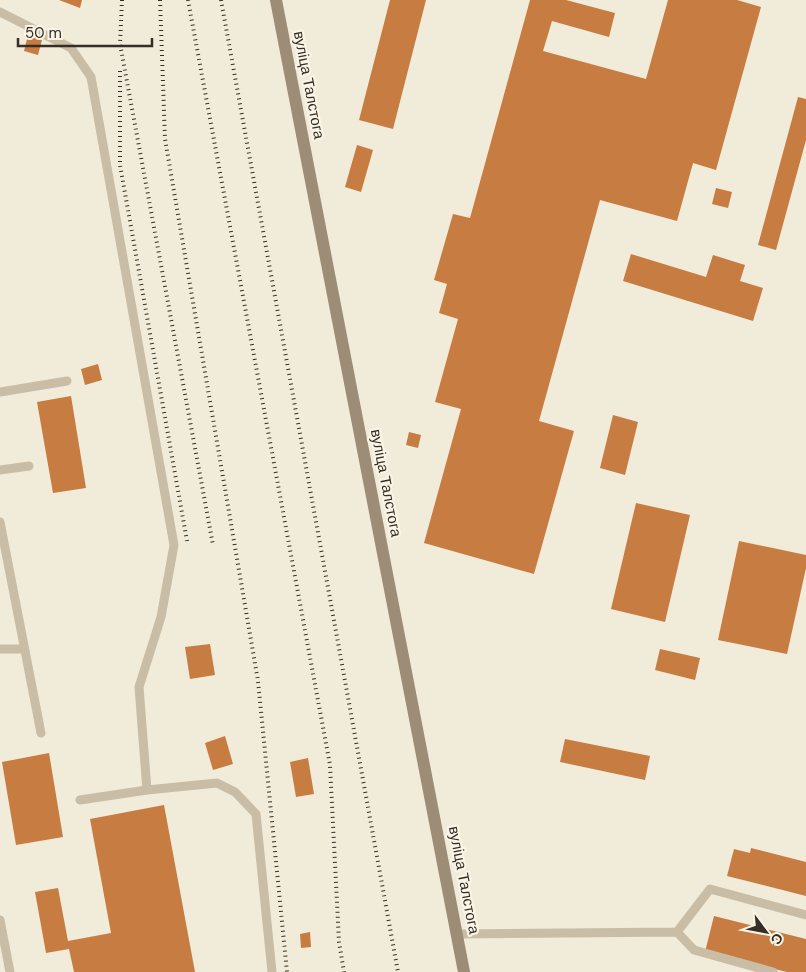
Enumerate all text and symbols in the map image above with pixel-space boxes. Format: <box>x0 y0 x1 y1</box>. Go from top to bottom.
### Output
scale bar <box>18 15 151 47</box>
text: 50 m <box>25 23 62 43</box>
street label: вуліца Талстога <box>289 29 329 141</box>
street label: вуліца Талстога <box>366 427 406 539</box>
street label: вуліца Талстога <box>444 824 484 936</box>
north arrow <box>741 907 791 957</box>
text: С <box>767 930 787 948</box>

